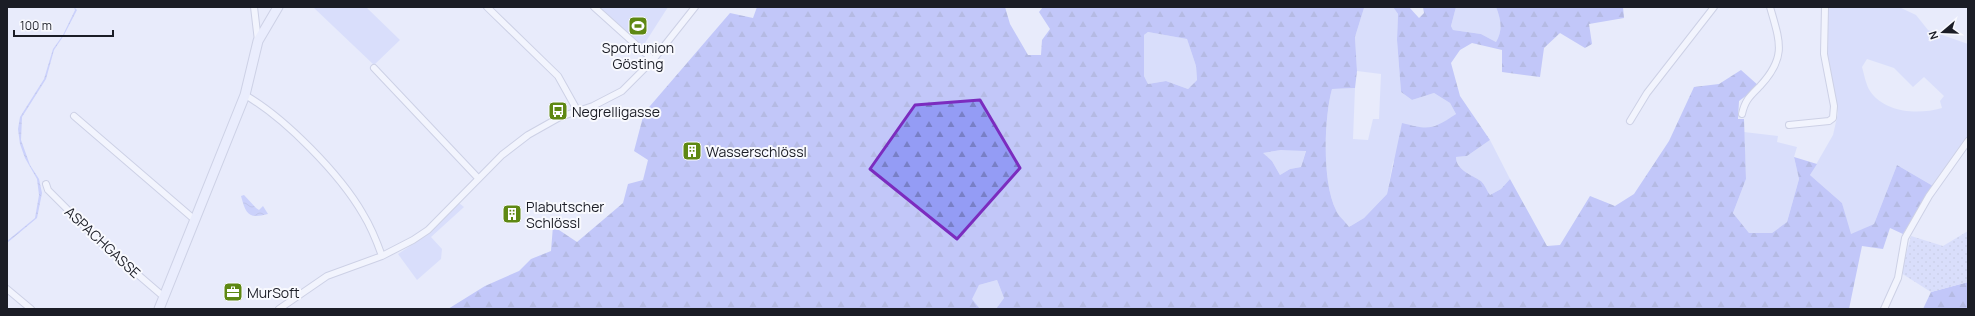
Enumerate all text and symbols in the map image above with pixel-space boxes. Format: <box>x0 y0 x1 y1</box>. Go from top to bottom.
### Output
scale bar <box>14 12 113 38</box>
north arrow <box>1923 12 1963 52</box>
sports icon: Sportunion Gösting <box>627 15 649 37</box>
text: 100 m <box>20 17 52 34</box>
text: N <box>1925 29 1941 42</box>
place label: Sportunion Gösting <box>602 38 674 73</box>
bus stop icon: Negrelligasse <box>547 100 569 122</box>
place label: Negrelligasse <box>572 102 660 121</box>
building icon: Wasserschlössl <box>681 140 703 162</box>
place label: Wasserschlössl <box>706 142 807 161</box>
place label: Plabutscher Schlössl <box>526 197 604 232</box>
street label: ASPACHGASSE <box>61 202 145 282</box>
building icon: Plabutscher Schlössl <box>501 203 523 225</box>
office icon: MurSoft <box>222 281 244 303</box>
place label: MurSoft <box>247 283 300 302</box>

